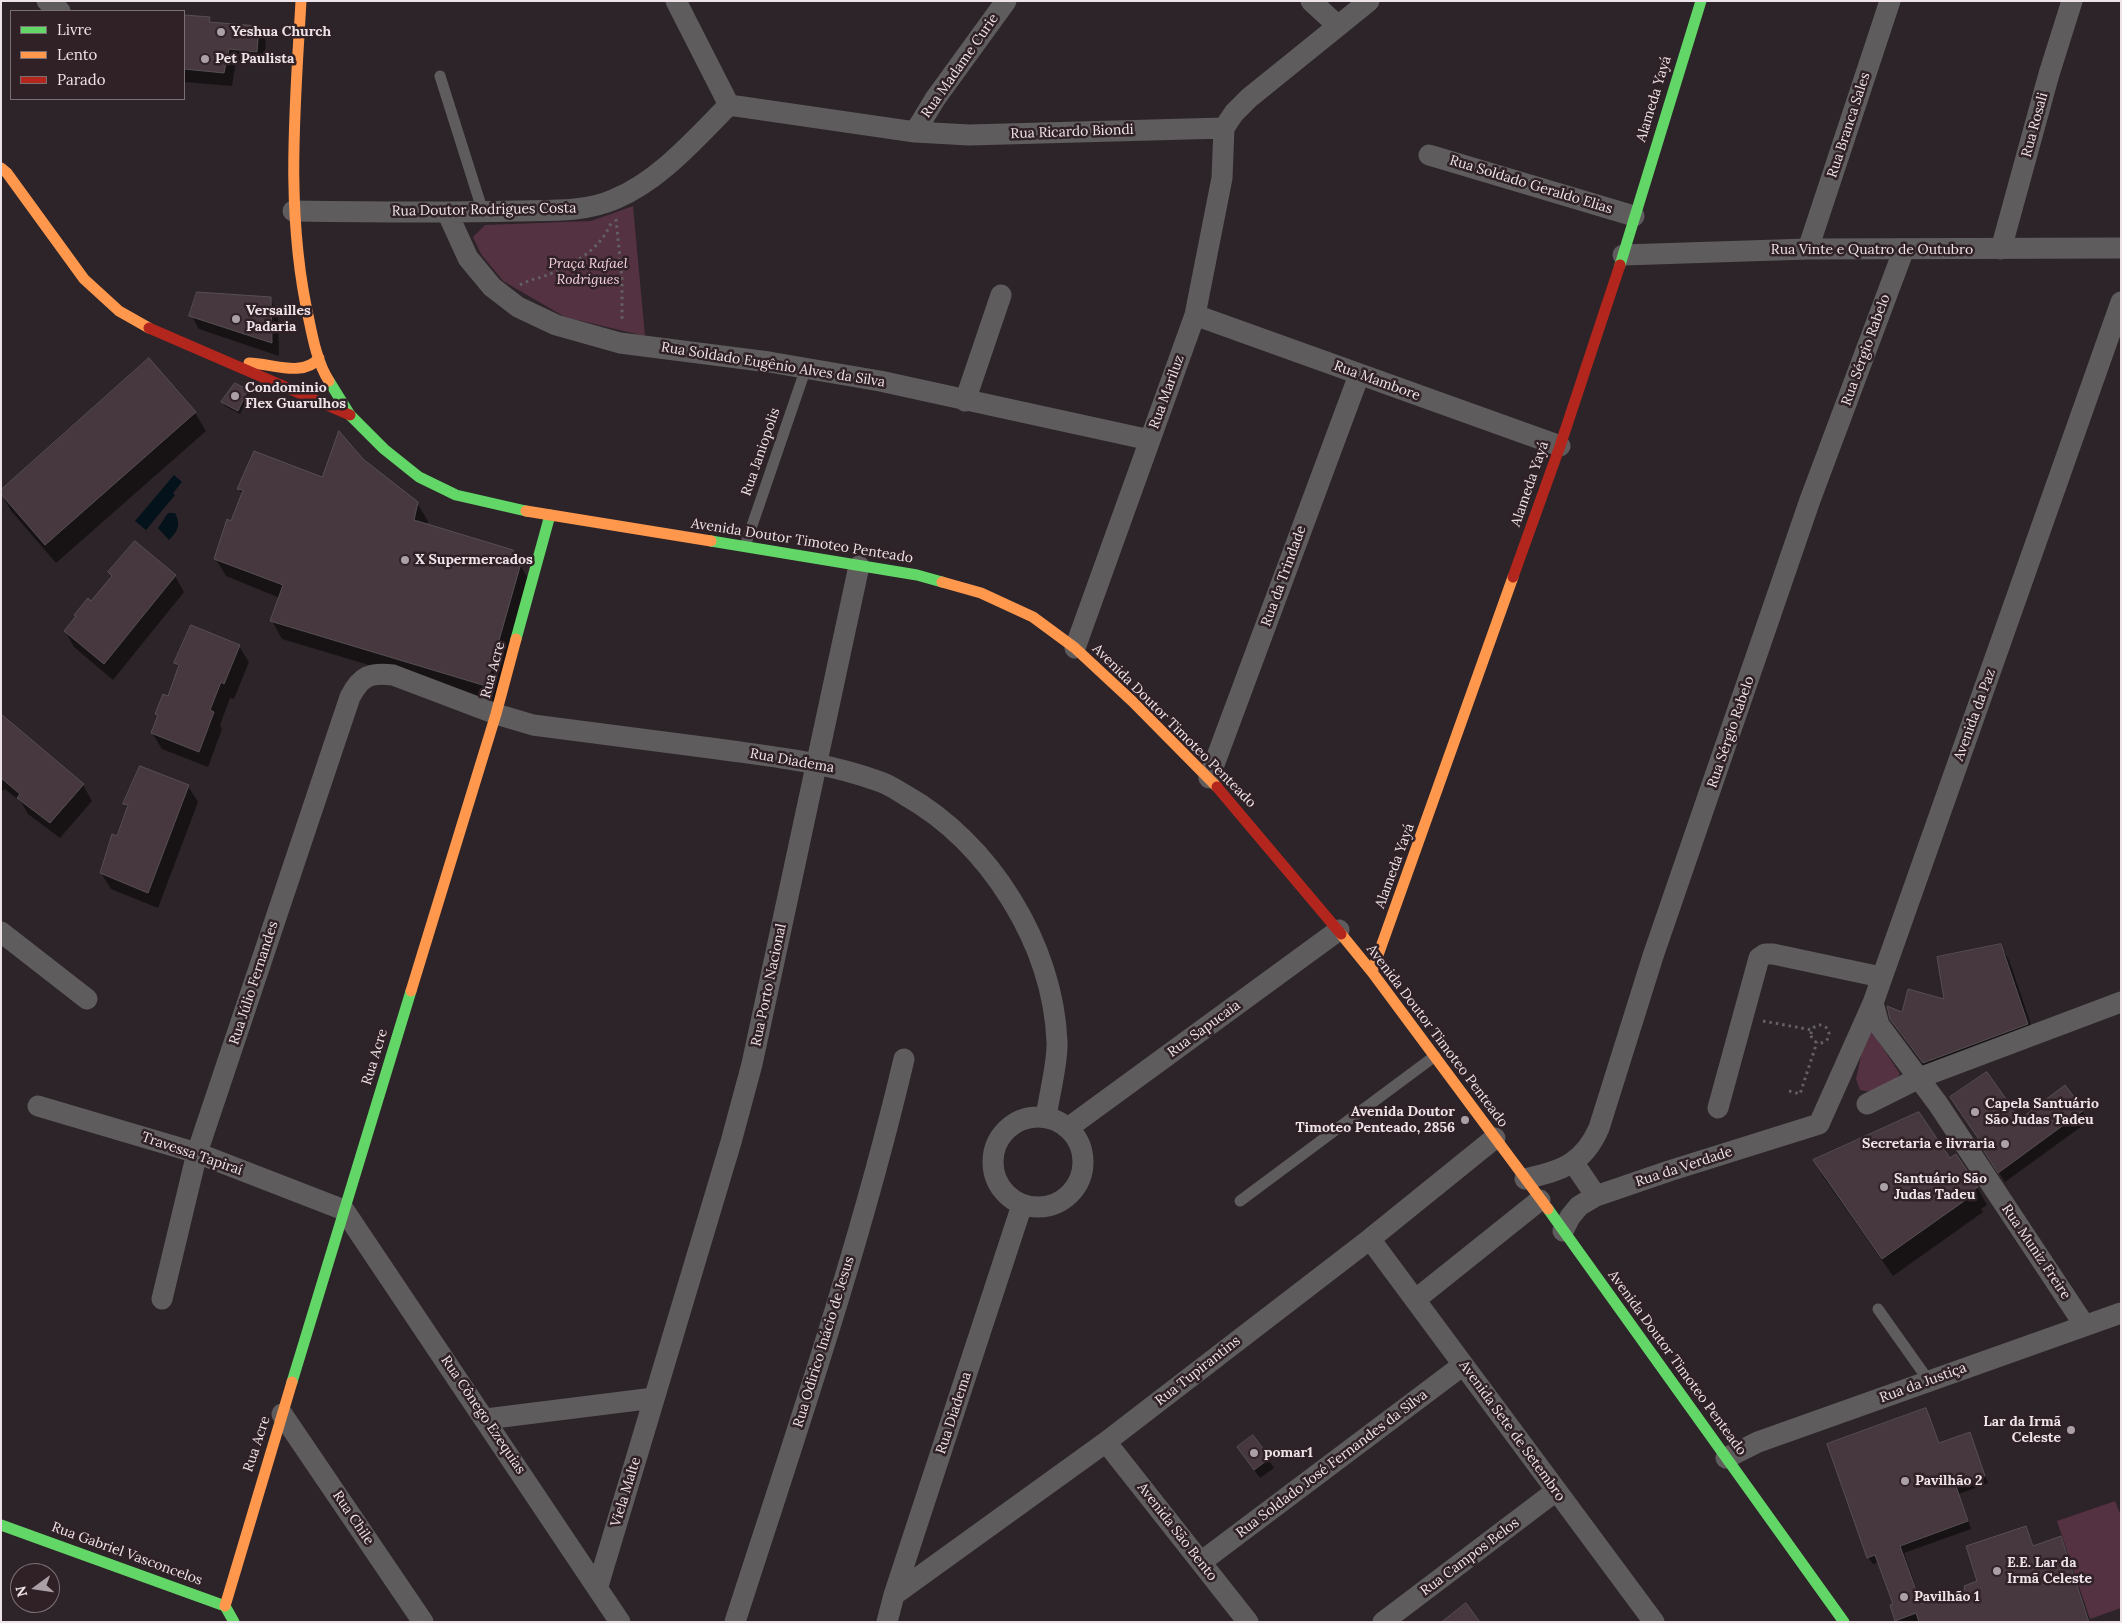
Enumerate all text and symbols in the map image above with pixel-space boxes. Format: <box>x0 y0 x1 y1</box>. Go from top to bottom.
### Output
legend <box>10 10 185 100</box>
street label: Rua Madame Curie <box>918 11 1002 121</box>
text: Livre <box>57 20 92 39</box>
place label: Yeshua Church <box>231 24 331 40</box>
marker: Yeshua Church <box>215 26 227 38</box>
text: Lento <box>57 45 97 64</box>
place label: Pet Paulista <box>215 51 294 67</box>
marker: Pet Paulista <box>199 53 211 65</box>
street label: Alameda Yayá <box>1633 54 1675 144</box>
text: Parado <box>57 70 106 89</box>
street label: Rua Branca Sales <box>1824 70 1874 180</box>
street label: Rua Rosali <box>2018 91 2052 159</box>
street label: Rua Ricardo Biondi <box>1010 121 1134 143</box>
street label: Rua Soldado Geraldo Elias <box>1448 152 1614 218</box>
street label: Rua Doutor Rodrigues Costa <box>392 200 576 220</box>
street label: Rua Vinte e Quatro de Outubro <box>1771 242 1973 258</box>
park label: Praça Rafael Rodrigues <box>548 256 628 288</box>
street label: Rua Sérgio Rabelo <box>1838 292 1894 408</box>
place label: Versailles Padaria <box>246 303 311 336</box>
marker: Versailles Padaria <box>230 313 242 325</box>
street label: Rua Soldado Eugênio Alves da Silva <box>660 339 886 391</box>
street label: Rua Mariluz <box>1146 353 1188 431</box>
street label: Rua Mambore <box>1332 358 1422 404</box>
place label: Condominio Flex Guarulhos <box>245 380 346 412</box>
marker: Condominio Flex Guarulhos <box>229 390 241 402</box>
street label: Rua Janiopolis <box>738 406 784 498</box>
street label: Alameda Yayá <box>1508 439 1552 529</box>
street label: Avenida Doutor Timoteo Penteado <box>690 515 914 567</box>
street label: Rua da Trindade <box>1258 523 1310 629</box>
place label: X Supermercados <box>415 552 533 568</box>
marker: X Supermercados <box>399 554 411 566</box>
street label: Rua Acre <box>477 640 509 700</box>
street label: Avenida Doutor Timoteo Penteado <box>1089 641 1259 811</box>
street label: Avenida da Paz <box>1951 667 1999 763</box>
street label: Rua Sérgio Rabelo <box>1704 674 1758 790</box>
street label: Rua Diadema <box>749 745 835 777</box>
street label: Alameda Yayá <box>1372 821 1418 911</box>
street label: Rua Júlio Fernandes <box>226 919 282 1047</box>
street label: Rua Porto Nacional <box>748 922 790 1048</box>
street label: Avenida Doutor Timoteo Penteado <box>1363 941 1511 1131</box>
street label: Rua Sapucaia <box>1164 997 1244 1061</box>
street label: Rua Acre <box>359 1027 391 1087</box>
place label: Capela Santuário São Judas Tadeu <box>1985 1096 2099 1128</box>
place label: Avenida Doutor Timoteo Penteado, 2856 <box>1295 1104 1455 1136</box>
marker: Capela Santuário São Judas Tadeu <box>1969 1106 1981 1118</box>
marker: Avenida Doutor Timoteo Penteado, 2856 <box>1459 1114 1471 1126</box>
street label: Travessa Tapiraí <box>139 1129 245 1179</box>
place label: Secretaria e livraria <box>1862 1136 1995 1152</box>
marker: Secretaria e livraria <box>1999 1138 2011 1150</box>
street label: Rua da Verdade <box>1633 1143 1735 1191</box>
place label: Santuário São Judas Tadeu <box>1894 1171 1987 1204</box>
marker: Santuário São Judas Tadeu <box>1878 1181 1890 1193</box>
street label: Rua Muniz Freire <box>1998 1201 2074 1303</box>
street label: Rua Odirico Inácio de Jesus <box>790 1255 858 1429</box>
street label: Avenida Doutor Timoteo Penteado <box>1604 1267 1750 1459</box>
street label: Rua Tupirantins <box>1152 1333 1244 1409</box>
street label: Rua Cônego Ezequias <box>437 1353 529 1477</box>
street label: Avenida Sete de Setembro <box>1455 1357 1569 1505</box>
street label: Rua da Justiça <box>1877 1359 1969 1407</box>
street label: Rua Diadema <box>933 1370 975 1456</box>
street label: Rua Soldado José Fernandes da Silva <box>1233 1386 1431 1542</box>
street label: Rua Acre <box>240 1414 274 1474</box>
place label: Lar da Irmã Celeste <box>1983 1414 2061 1446</box>
marker: Lar da Irmã Celeste <box>2065 1424 2077 1436</box>
place label: pomar1 <box>1264 1445 1313 1461</box>
marker: pomar1 <box>1248 1447 1260 1459</box>
street label: Viela Malte <box>607 1455 645 1529</box>
place label: Pavilhão 2 <box>1915 1473 1983 1489</box>
marker: Pavilhão 2 <box>1899 1475 1911 1487</box>
street label: Avenida São Bento <box>1133 1480 1221 1584</box>
street label: Rua Chile <box>329 1488 377 1548</box>
street label: Rua Campos Belos <box>1417 1514 1523 1600</box>
street label: Rua Gabriel Vasconcelos <box>49 1519 205 1589</box>
place label: E.E. Lar da Irmã Celeste <box>2007 1555 2092 1588</box>
north arrow <box>10 1563 60 1613</box>
marker: E.E. Lar da Irmã Celeste <box>1991 1565 2003 1577</box>
text: N <box>11 1584 31 1599</box>
place label: Pavilhão 1 <box>1914 1589 1980 1605</box>
marker: Pavilhão 1 <box>1898 1591 1910 1603</box>

